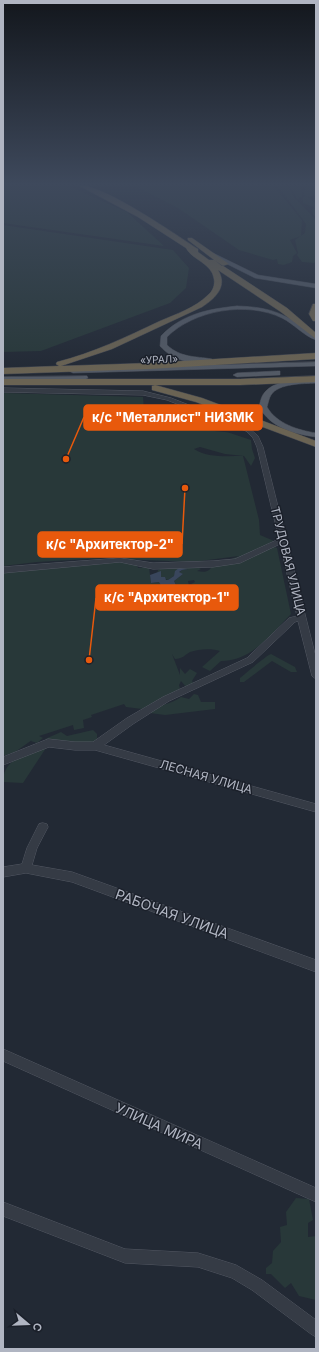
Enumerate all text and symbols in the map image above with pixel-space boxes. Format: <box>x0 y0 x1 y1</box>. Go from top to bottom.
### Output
street label: «УРАЛ» <box>140 352 178 366</box>
callout: к/с "Металлист" НИЗМК <box>84 405 262 430</box>
text: к/с "Металлист" НИЗМК <box>92 409 255 425</box>
street label: ТРУДОВАЯ УЛИЦА <box>268 505 309 617</box>
callout: к/с "Архитектор-2" <box>38 532 182 557</box>
text: к/с "Архитектор-2" <box>46 536 174 552</box>
callout: к/с "Архитектор-1" <box>96 585 238 610</box>
text: к/с "Архитектор-1" <box>104 589 230 605</box>
street label: ЛЕСНАЯ УЛИЦА <box>158 756 254 797</box>
street label: РАБОЧАЯ УЛИЦА <box>113 885 231 942</box>
street label: УЛИЦА МИРА <box>113 1099 206 1153</box>
north arrow <box>8 1304 48 1344</box>
text: С <box>30 1321 45 1333</box>

